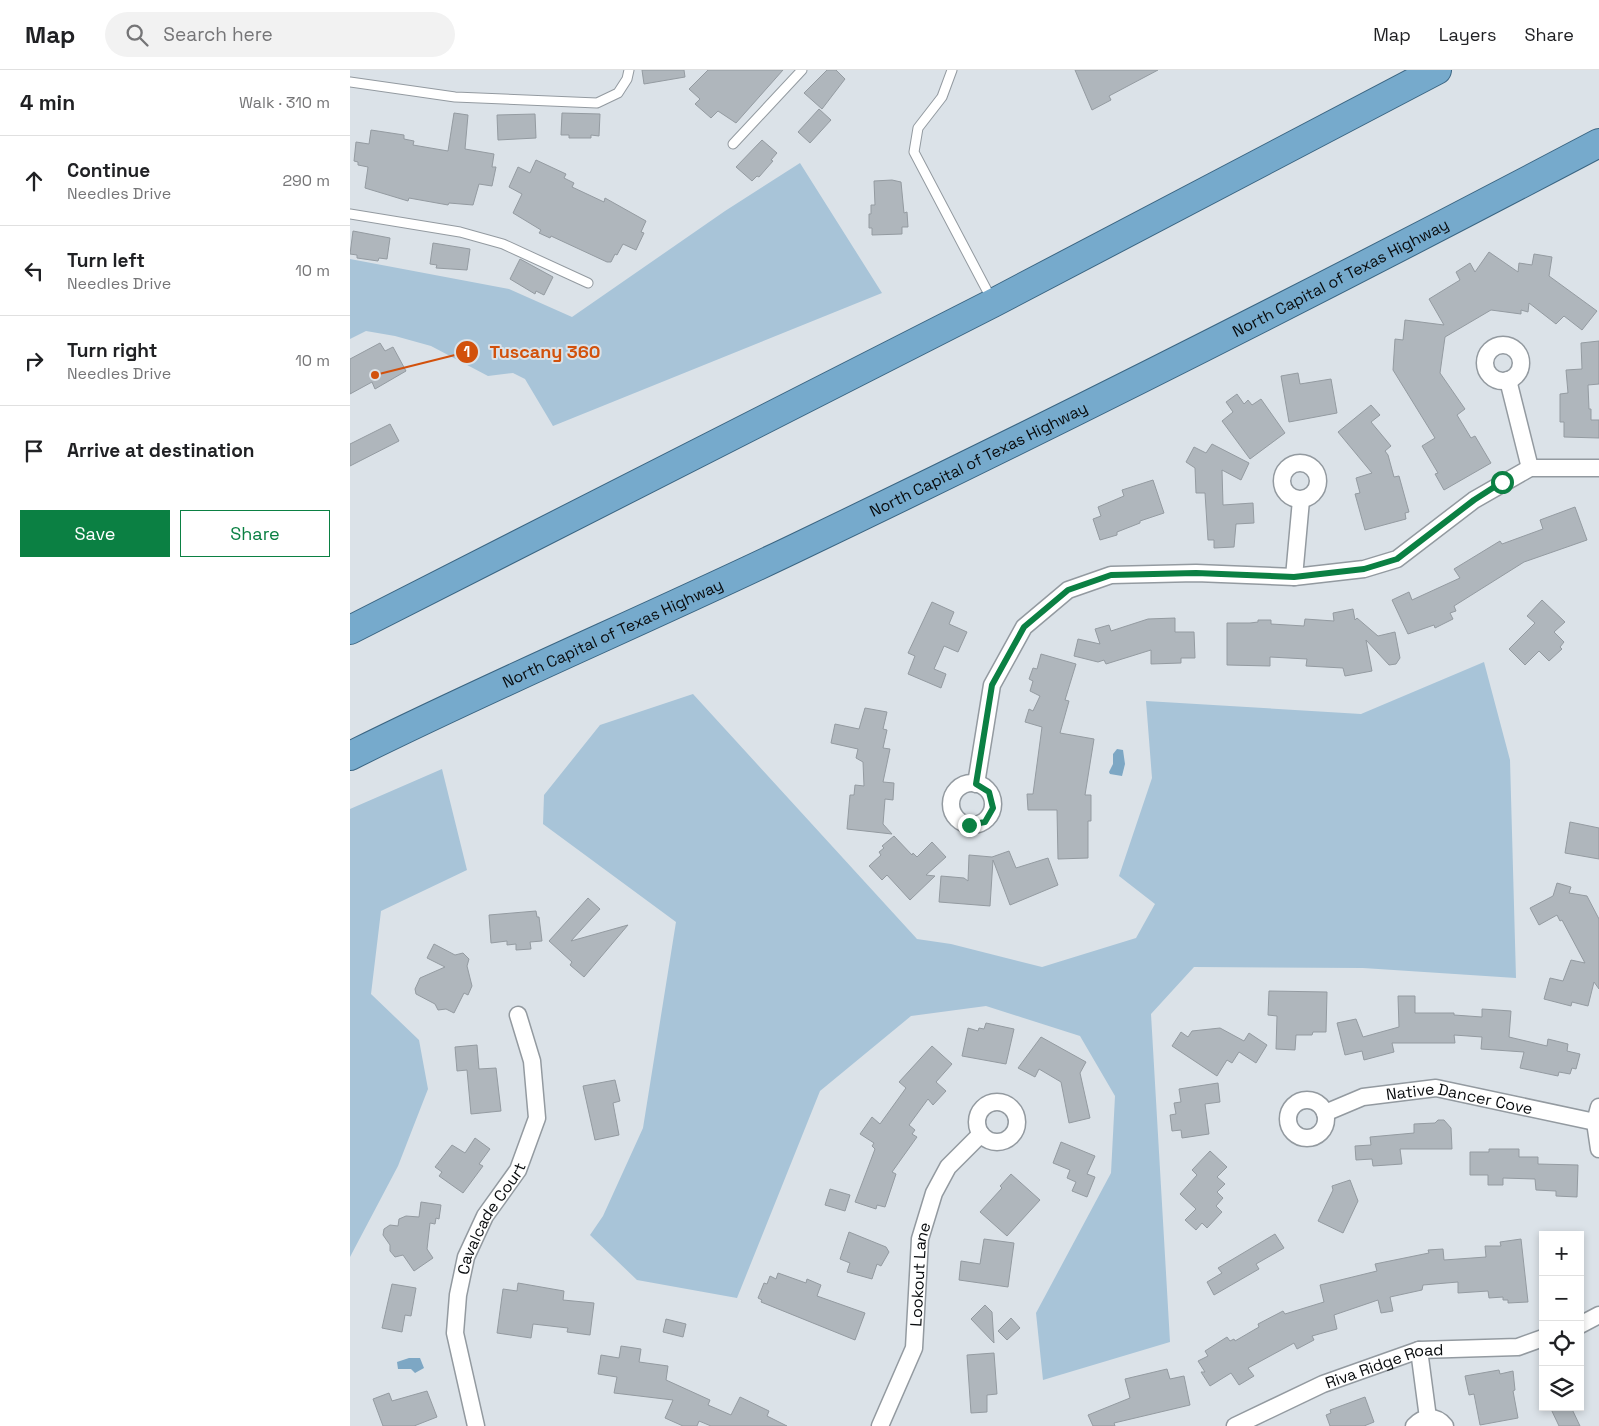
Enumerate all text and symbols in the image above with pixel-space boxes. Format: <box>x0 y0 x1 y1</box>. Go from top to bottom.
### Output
search box <box>105 12 455 57</box>
text: Map <box>25 19 75 50</box>
icon: search <box>123 21 151 49</box>
text: Search here <box>163 22 273 47</box>
text: Map <box>1373 23 1411 46</box>
text: Layers <box>1439 23 1496 46</box>
text: Share <box>1524 23 1574 46</box>
text: 4 min <box>20 89 75 116</box>
text: Walk · 310 m <box>239 92 330 113</box>
text: Continue <box>67 158 150 183</box>
icon: ahead <box>20 167 48 195</box>
text: 290 m <box>282 170 330 191</box>
text: Needles Drive <box>67 183 171 204</box>
street label: North Capital of Texas Highway <box>1229 213 1452 341</box>
text: Turn left <box>67 248 145 273</box>
icon: left <box>20 257 48 285</box>
text: 10 m <box>295 260 330 281</box>
text: Needles Drive <box>67 273 171 294</box>
callout: Tuscany 360 <box>455 335 611 368</box>
text: Turn right <box>67 338 157 363</box>
text: Tuscany 360 <box>489 340 601 363</box>
text: 1 <box>464 342 470 361</box>
icon: right <box>20 347 48 375</box>
text: 10 m <box>295 350 330 371</box>
text: Needles Drive <box>67 363 171 384</box>
street label: North Capital of Texas Highway <box>866 397 1091 521</box>
icon: arrive <box>20 437 48 465</box>
text: Arrive at destination <box>67 438 255 463</box>
route start <box>1491 471 1514 494</box>
button: Save <box>20 510 170 557</box>
button: Share <box>180 510 330 557</box>
street label: North Capital of Texas Highway <box>499 573 726 692</box>
route end <box>958 814 981 837</box>
street label: Native Dancer Cove <box>1385 1077 1535 1119</box>
street label: Cavalcade Court <box>452 1160 530 1276</box>
street label: Lookout Lane <box>905 1219 935 1327</box>
map controls <box>1539 1231 1584 1411</box>
button: + <box>1539 1231 1584 1276</box>
button: − <box>1539 1276 1584 1321</box>
button: locate <box>1539 1321 1584 1366</box>
street label: Riva Ridge Road <box>1322 1339 1444 1393</box>
button: layers <box>1539 1366 1584 1411</box>

